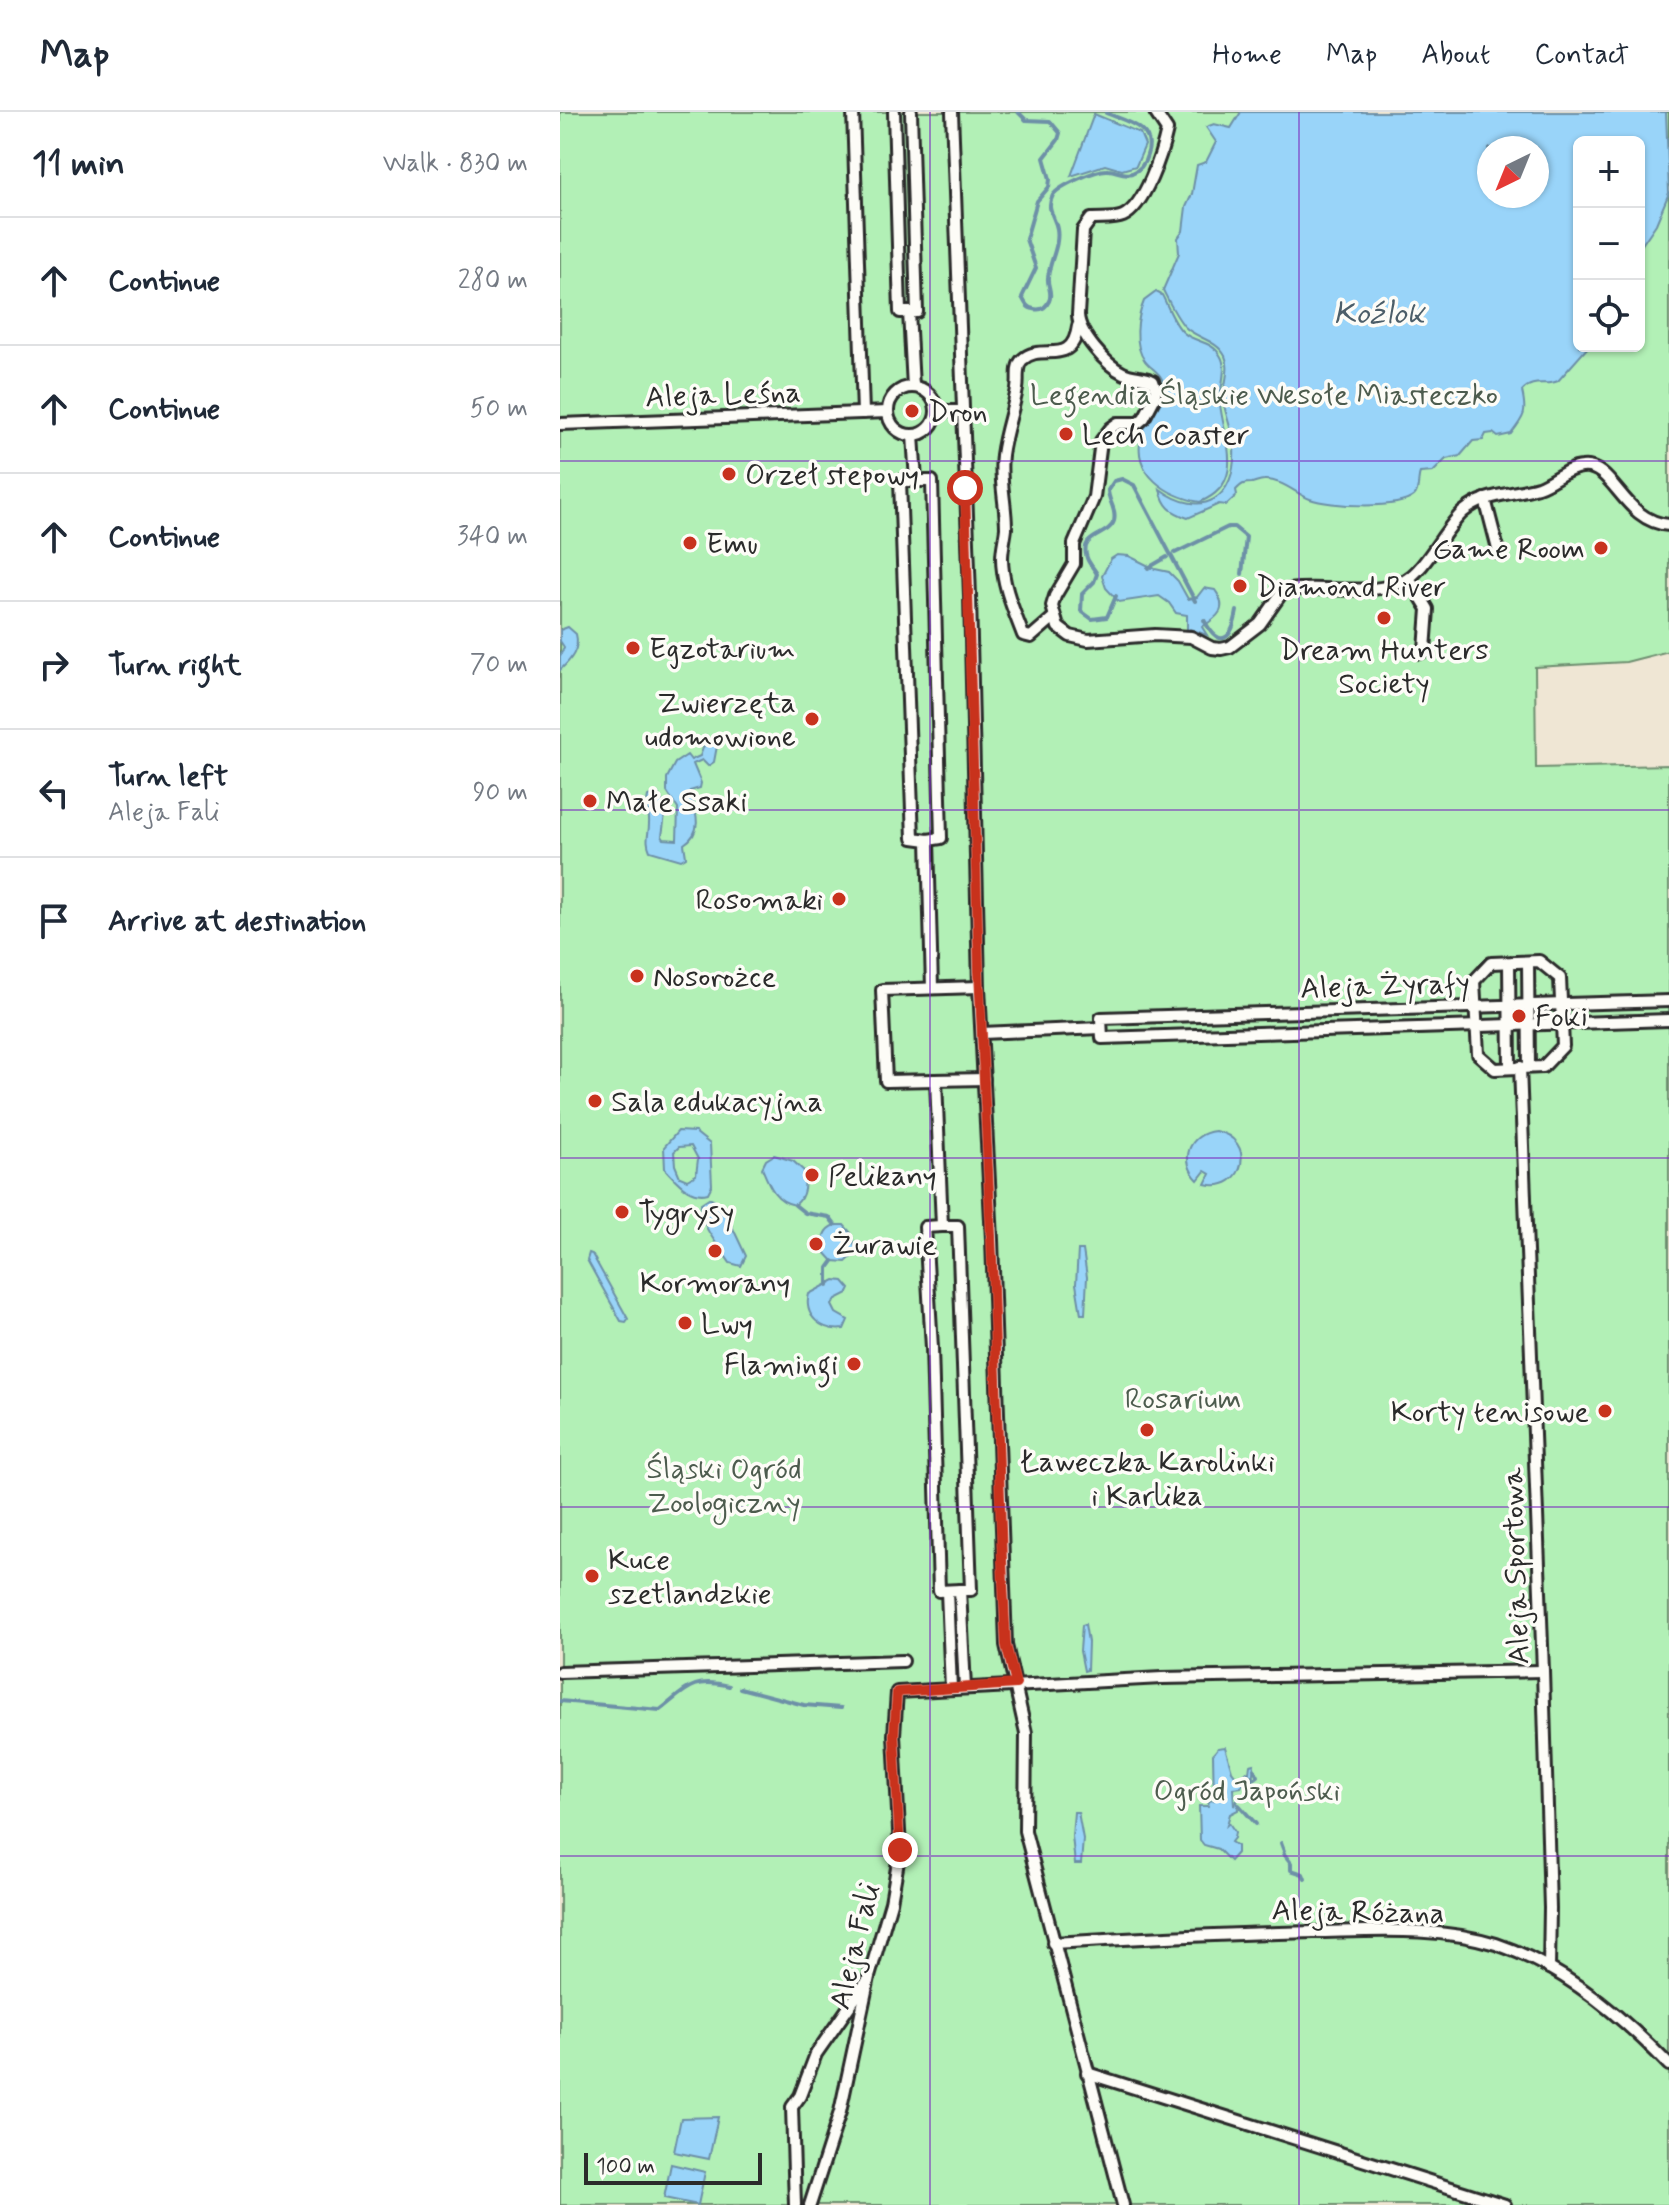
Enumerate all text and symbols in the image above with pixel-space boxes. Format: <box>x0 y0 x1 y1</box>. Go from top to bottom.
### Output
text: Map <box>40 31 110 80</box>
text: Home <box>1212 37 1282 74</box>
text: Map <box>1326 37 1377 74</box>
text: About <box>1421 37 1490 74</box>
text: Contact <box>1534 37 1629 74</box>
north arrow <box>1477 136 1549 208</box>
map controls <box>1573 136 1645 352</box>
button: + <box>1573 136 1645 208</box>
text: 11 min <box>32 142 125 187</box>
text: Walk · 830 m <box>383 147 528 181</box>
button: − <box>1573 208 1645 280</box>
icon: ahead <box>32 259 76 303</box>
text: Continue <box>108 262 220 301</box>
text: 280 m <box>458 264 528 298</box>
button: locate <box>1573 280 1645 352</box>
water label: Koźlok <box>1333 293 1427 335</box>
street label: Aleja Leśna <box>645 373 802 418</box>
park label: Legendia Śląskie Wesołe Miasteczko <box>1030 376 1498 418</box>
icon: ahead <box>32 387 76 431</box>
text: Continue <box>108 390 220 429</box>
text: 50 m <box>470 392 528 426</box>
place label: Dron <box>928 393 988 432</box>
marker: Dron <box>903 402 921 420</box>
place label: Lech Coaster <box>1082 416 1250 455</box>
marker: Lech Coaster <box>1057 425 1075 443</box>
place label: Orzeł stepowy <box>745 456 919 495</box>
marker: Orzeł stepowy <box>720 465 738 483</box>
route start <box>947 470 983 506</box>
icon: ahead <box>32 515 76 559</box>
text: Continue <box>108 518 220 557</box>
text: 340 m <box>457 520 528 554</box>
place label: Emu <box>706 525 758 564</box>
place label: Game Room <box>1433 530 1585 569</box>
marker: Emu <box>681 534 699 552</box>
marker: Game Room <box>1592 539 1610 557</box>
place label: Diamond River <box>1256 568 1446 607</box>
marker: Diamond River <box>1231 577 1249 595</box>
marker: Dream Hunters Society <box>1375 609 1393 627</box>
place label: Egzotarium <box>649 630 795 669</box>
place label: Dream Hunters Society <box>1279 631 1489 704</box>
marker: Egzotarium <box>624 639 642 657</box>
icon: right <box>32 643 76 687</box>
text: Turn right <box>108 646 241 685</box>
text: 70 m <box>470 648 528 682</box>
place label: Zwierzęta udomowione <box>644 684 796 757</box>
marker: Zwierzęta udomowione <box>803 710 821 728</box>
text: Turn left <box>108 757 228 796</box>
icon: left <box>32 771 76 815</box>
text: 90 m <box>473 776 528 810</box>
place label: Małe Ssaki <box>606 783 747 822</box>
marker: Małe Ssaki <box>581 792 599 810</box>
text: Aleja Fali <box>108 796 220 830</box>
place label: Rosomaki <box>696 881 823 920</box>
marker: Rosomaki <box>830 890 848 908</box>
icon: arrive <box>32 899 76 943</box>
text: Arrive at destination <box>108 902 366 941</box>
place label: Nosorożce <box>653 958 776 997</box>
street label: Aleja Żyrafy <box>1300 964 1471 1009</box>
marker: Nosorożce <box>628 967 646 985</box>
place label: Foki <box>1535 998 1588 1037</box>
marker: Foki <box>1510 1007 1528 1025</box>
place label: Sala edukacyjna <box>611 1083 823 1122</box>
marker: Sala edukacyjna <box>586 1092 604 1110</box>
place label: Pelikany <box>828 1157 937 1196</box>
marker: Pelikany <box>803 1166 821 1184</box>
place label: Tygrysy <box>638 1194 734 1235</box>
marker: Tygrysy <box>613 1203 631 1221</box>
place label: Żurawie <box>832 1226 936 1265</box>
marker: Żurawie <box>807 1235 825 1253</box>
marker: Kormorany <box>706 1242 724 1260</box>
place label: Kormorany <box>640 1264 790 1303</box>
place label: Lwy <box>701 1305 753 1344</box>
marker: Lwy <box>676 1314 694 1332</box>
place label: Flamingi <box>724 1346 838 1388</box>
marker: Flamingi <box>845 1355 863 1373</box>
park label: Rosarium <box>1125 1380 1241 1419</box>
place label: Korty tenisowe <box>1391 1393 1589 1432</box>
marker: Korty tenisowe <box>1596 1402 1614 1420</box>
marker: Ławeczka Karolinki i Karlika <box>1138 1421 1156 1439</box>
place label: Ławeczka Karolinki i Karlika <box>1019 1443 1275 1516</box>
park label: Śląski Ogród Zoologiczny <box>646 1450 802 1525</box>
street label: Aleja Sportowa <box>1494 1466 1539 1665</box>
place label: Kuce szetlandzkie <box>608 1541 772 1614</box>
marker: Kuce szetlandzkie <box>583 1567 601 1585</box>
park label: Ogród Japoński <box>1154 1772 1340 1811</box>
route end <box>882 1832 918 1868</box>
street label: Aleja Fali <box>821 1879 890 2014</box>
street label: Aleja Różana <box>1271 1891 1445 1934</box>
scale bar <box>584 2149 762 2185</box>
text: 100 m <box>596 2153 655 2181</box>

